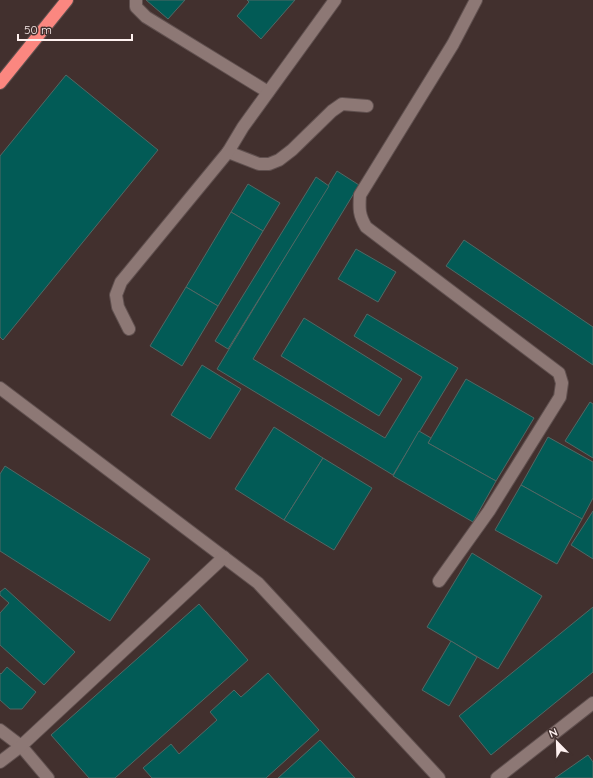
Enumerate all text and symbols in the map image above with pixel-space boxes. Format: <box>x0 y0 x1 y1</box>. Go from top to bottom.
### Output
scale bar <box>18 16 132 42</box>
text: 50 m <box>24 22 52 37</box>
north arrow <box>537 722 577 762</box>
text: N <box>547 725 560 741</box>

